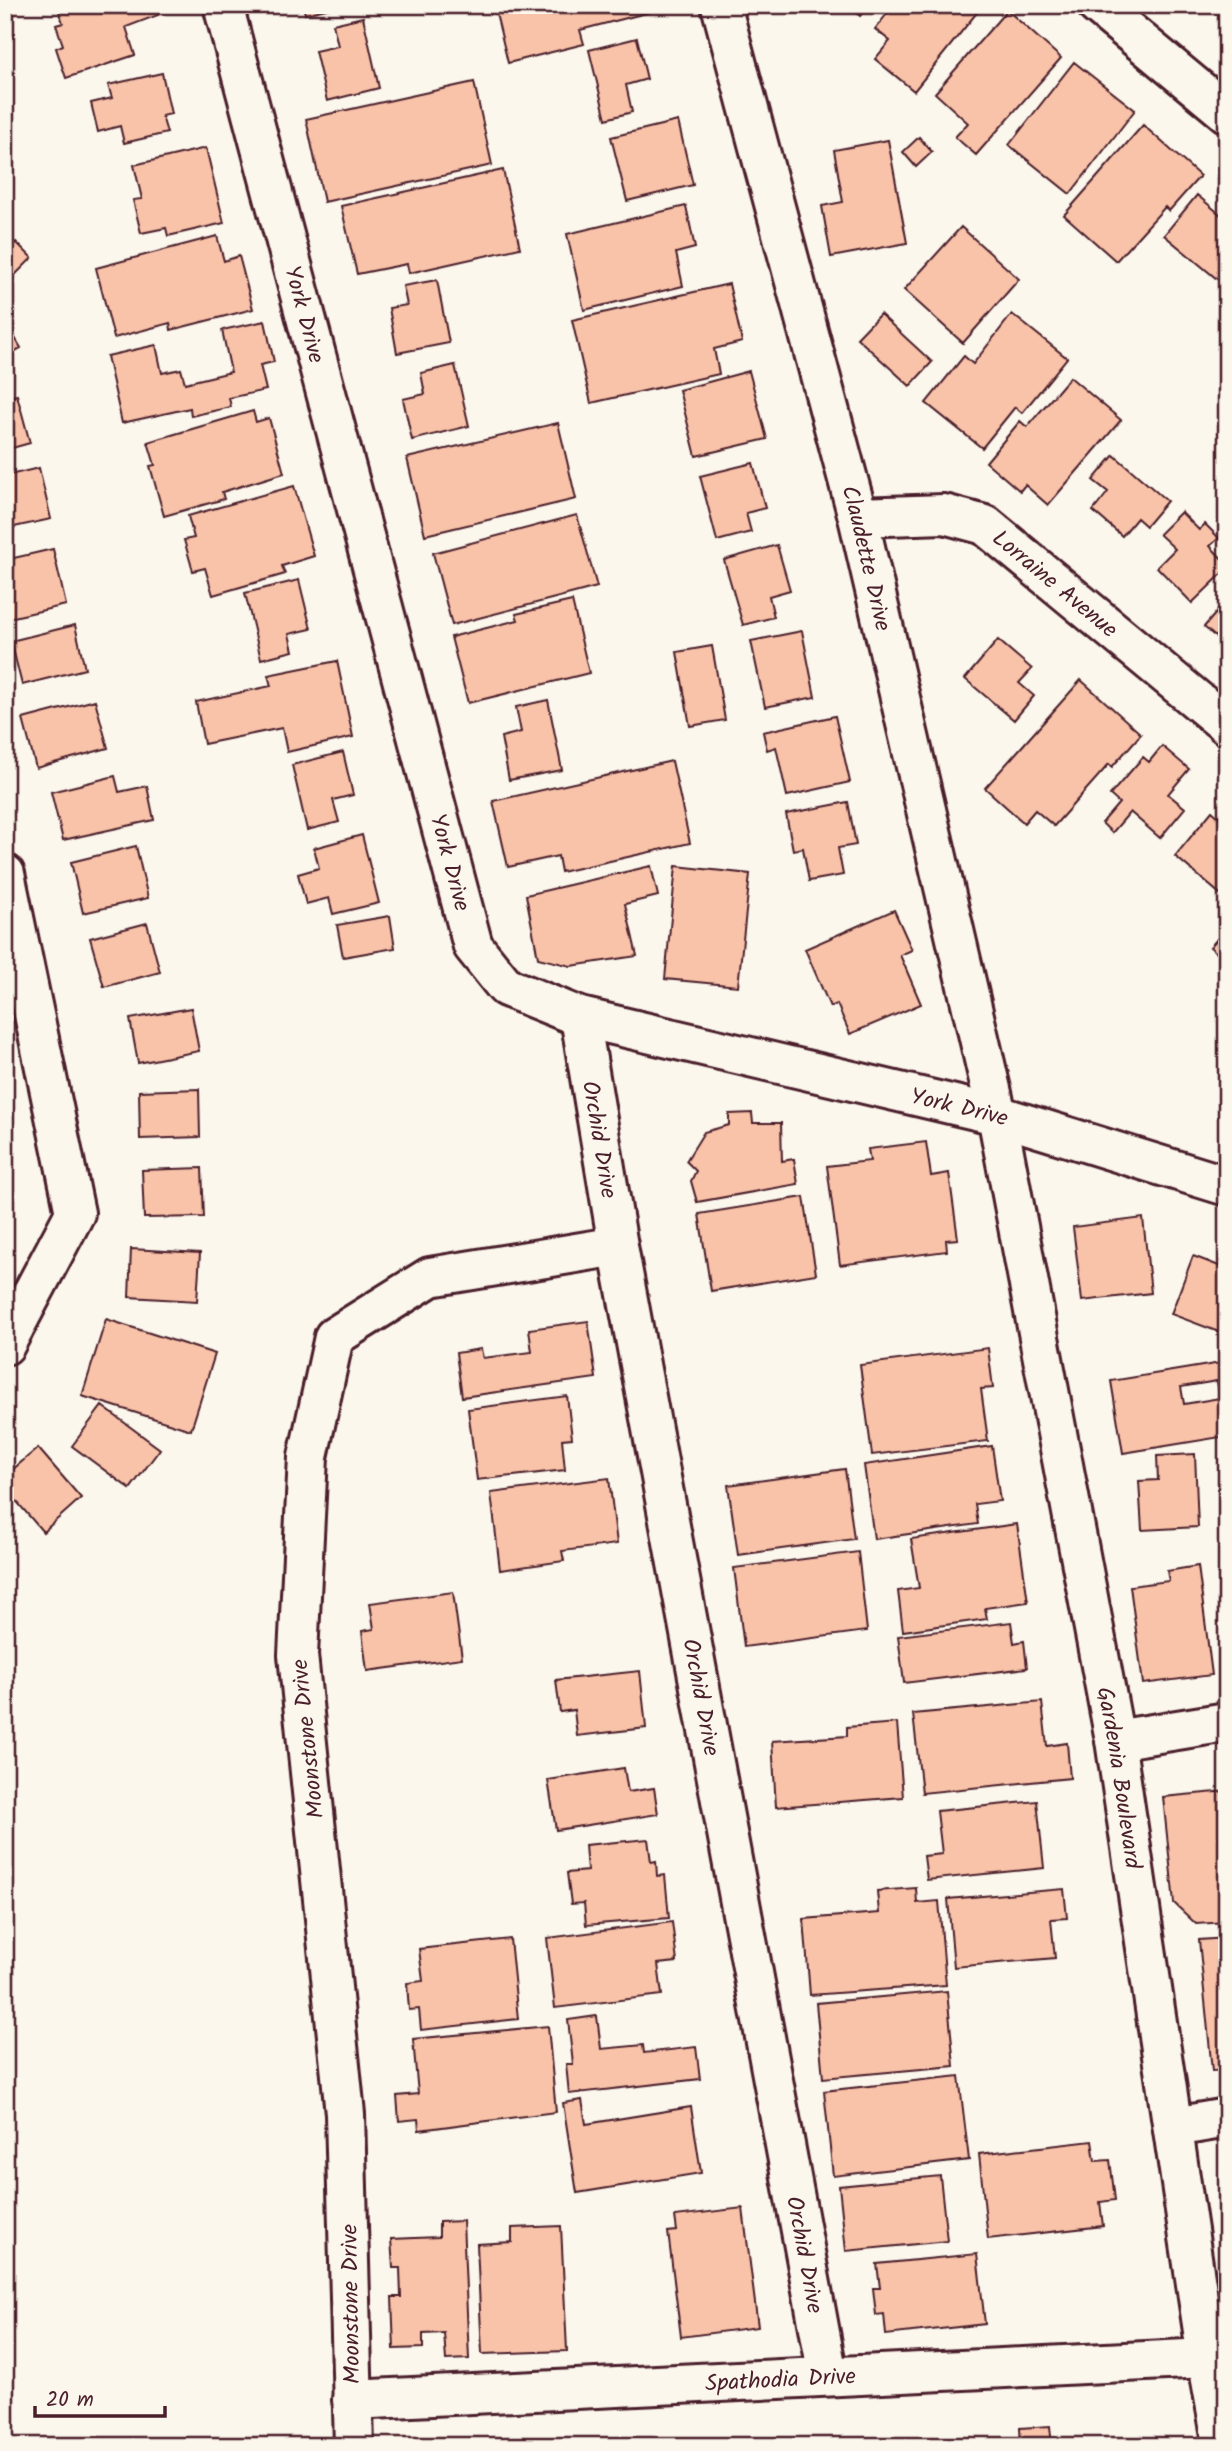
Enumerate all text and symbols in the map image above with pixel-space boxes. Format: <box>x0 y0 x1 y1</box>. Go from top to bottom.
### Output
street label: York Drive <box>273 262 333 367</box>
street label: Claudette Drive <box>830 482 900 635</box>
street label: Lorraine Avenue <box>983 522 1125 648</box>
street label: York Drive <box>419 810 479 915</box>
street label: Orchid Drive <box>571 1078 626 1201</box>
street label: York Drive <box>907 1079 1012 1137</box>
street label: Orchid Drive <box>671 1636 728 1759</box>
street label: Moonstone Drive <box>283 1657 335 1820</box>
street label: Gardenia Boulevard <box>1085 1684 1150 1872</box>
street label: Orchid Drive <box>775 2193 832 2317</box>
street label: Moonstone Drive <box>333 2224 371 2384</box>
street label: Spathodia Drive <box>704 2359 857 2403</box>
scale bar <box>35 2374 164 2418</box>
text: 20 m <box>46 2384 94 2417</box>

